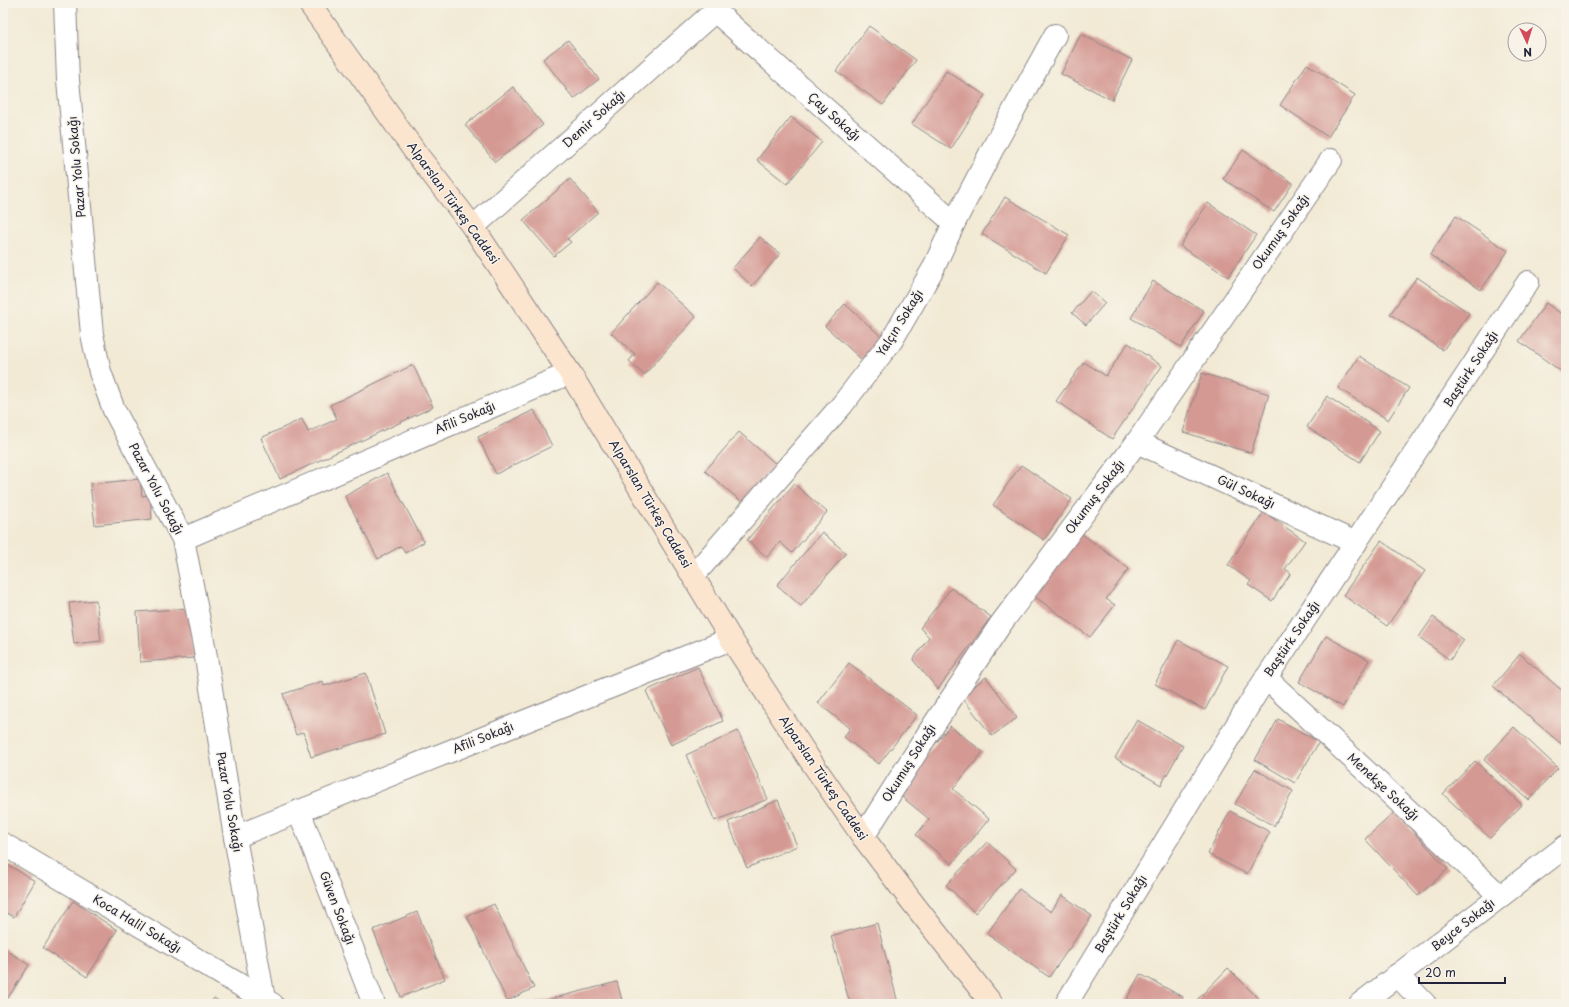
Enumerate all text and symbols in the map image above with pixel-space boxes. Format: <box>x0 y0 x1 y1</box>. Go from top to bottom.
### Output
north arrow <box>1507 22 1547 62</box>
text: N <box>1523 44 1533 61</box>
street label: Demir Sokağı <box>558 85 629 151</box>
street label: Çay Sokağı <box>804 88 865 145</box>
street label: Pazar Yolu Sokağı <box>63 116 89 218</box>
street label: Alparslan Türkeş Caddesi <box>403 138 504 267</box>
street label: Okumuş Sokağı <box>1247 190 1313 273</box>
street label: Yalçın Sokağı <box>871 286 927 359</box>
street label: Baştürk Sokağı <box>1439 326 1502 410</box>
street label: Afili Sokağı <box>431 396 498 438</box>
street label: Alparslan Türkeş Caddesi <box>605 436 697 571</box>
street label: Pazar Yolu Sokağı <box>125 439 189 538</box>
street label: Okumuş Sokağı <box>1060 455 1128 537</box>
street label: Gül Sokağı <box>1214 470 1278 512</box>
street label: Baştürk Sokağı <box>1259 597 1323 680</box>
street label: Alparslan Türkeş Caddesi <box>775 711 873 844</box>
street label: Afili Sokağı <box>449 717 516 758</box>
street label: Okumuş Sokağı <box>877 720 939 805</box>
street label: Menekşe Sokağı <box>1344 748 1424 824</box>
street label: Pazar Yolu Sokağı <box>212 750 248 853</box>
street label: Güven Sokağı <box>316 868 360 947</box>
street label: Baştürk Sokağı <box>1090 871 1151 956</box>
street label: Koca Halil Sokağı <box>90 890 185 957</box>
street label: Beyce Sokağı <box>1427 894 1498 955</box>
scale bar <box>1419 959 1505 985</box>
text: 20 m <box>1425 963 1456 981</box>

